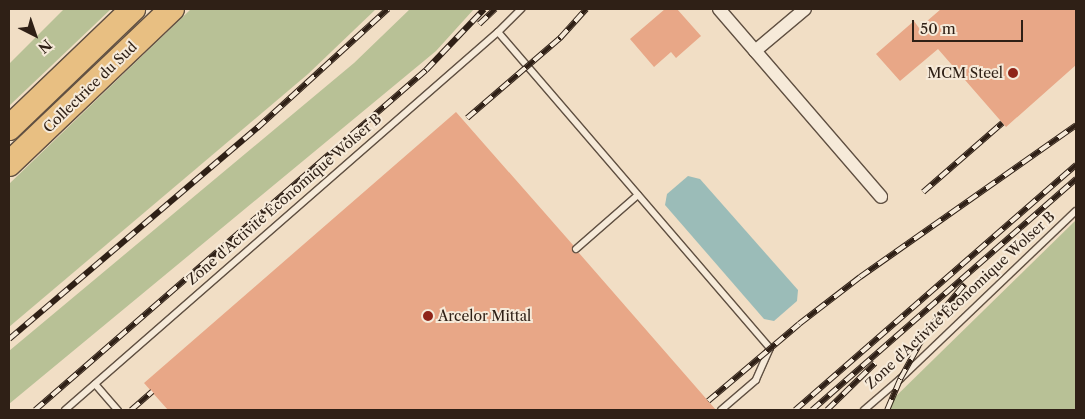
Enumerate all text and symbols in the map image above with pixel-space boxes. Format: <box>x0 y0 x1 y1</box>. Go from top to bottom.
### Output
north arrow <box>10 10 60 60</box>
scale bar <box>915 10 1026 42</box>
text: 50 m <box>920 19 956 38</box>
text: N <box>34 36 55 57</box>
street label: Collectrice du Sud <box>40 38 140 136</box>
place label: MCM Steel <box>927 65 1003 81</box>
marker: MCM Steel <box>1007 67 1019 79</box>
street label: Zone d'Activité Économique Wolser B <box>183 110 385 288</box>
street label: Zone d'Activité Économique Wolser B <box>862 208 1058 392</box>
place label: Arcelor Mittal <box>438 308 531 324</box>
marker: Arcelor Mittal <box>422 310 434 322</box>

